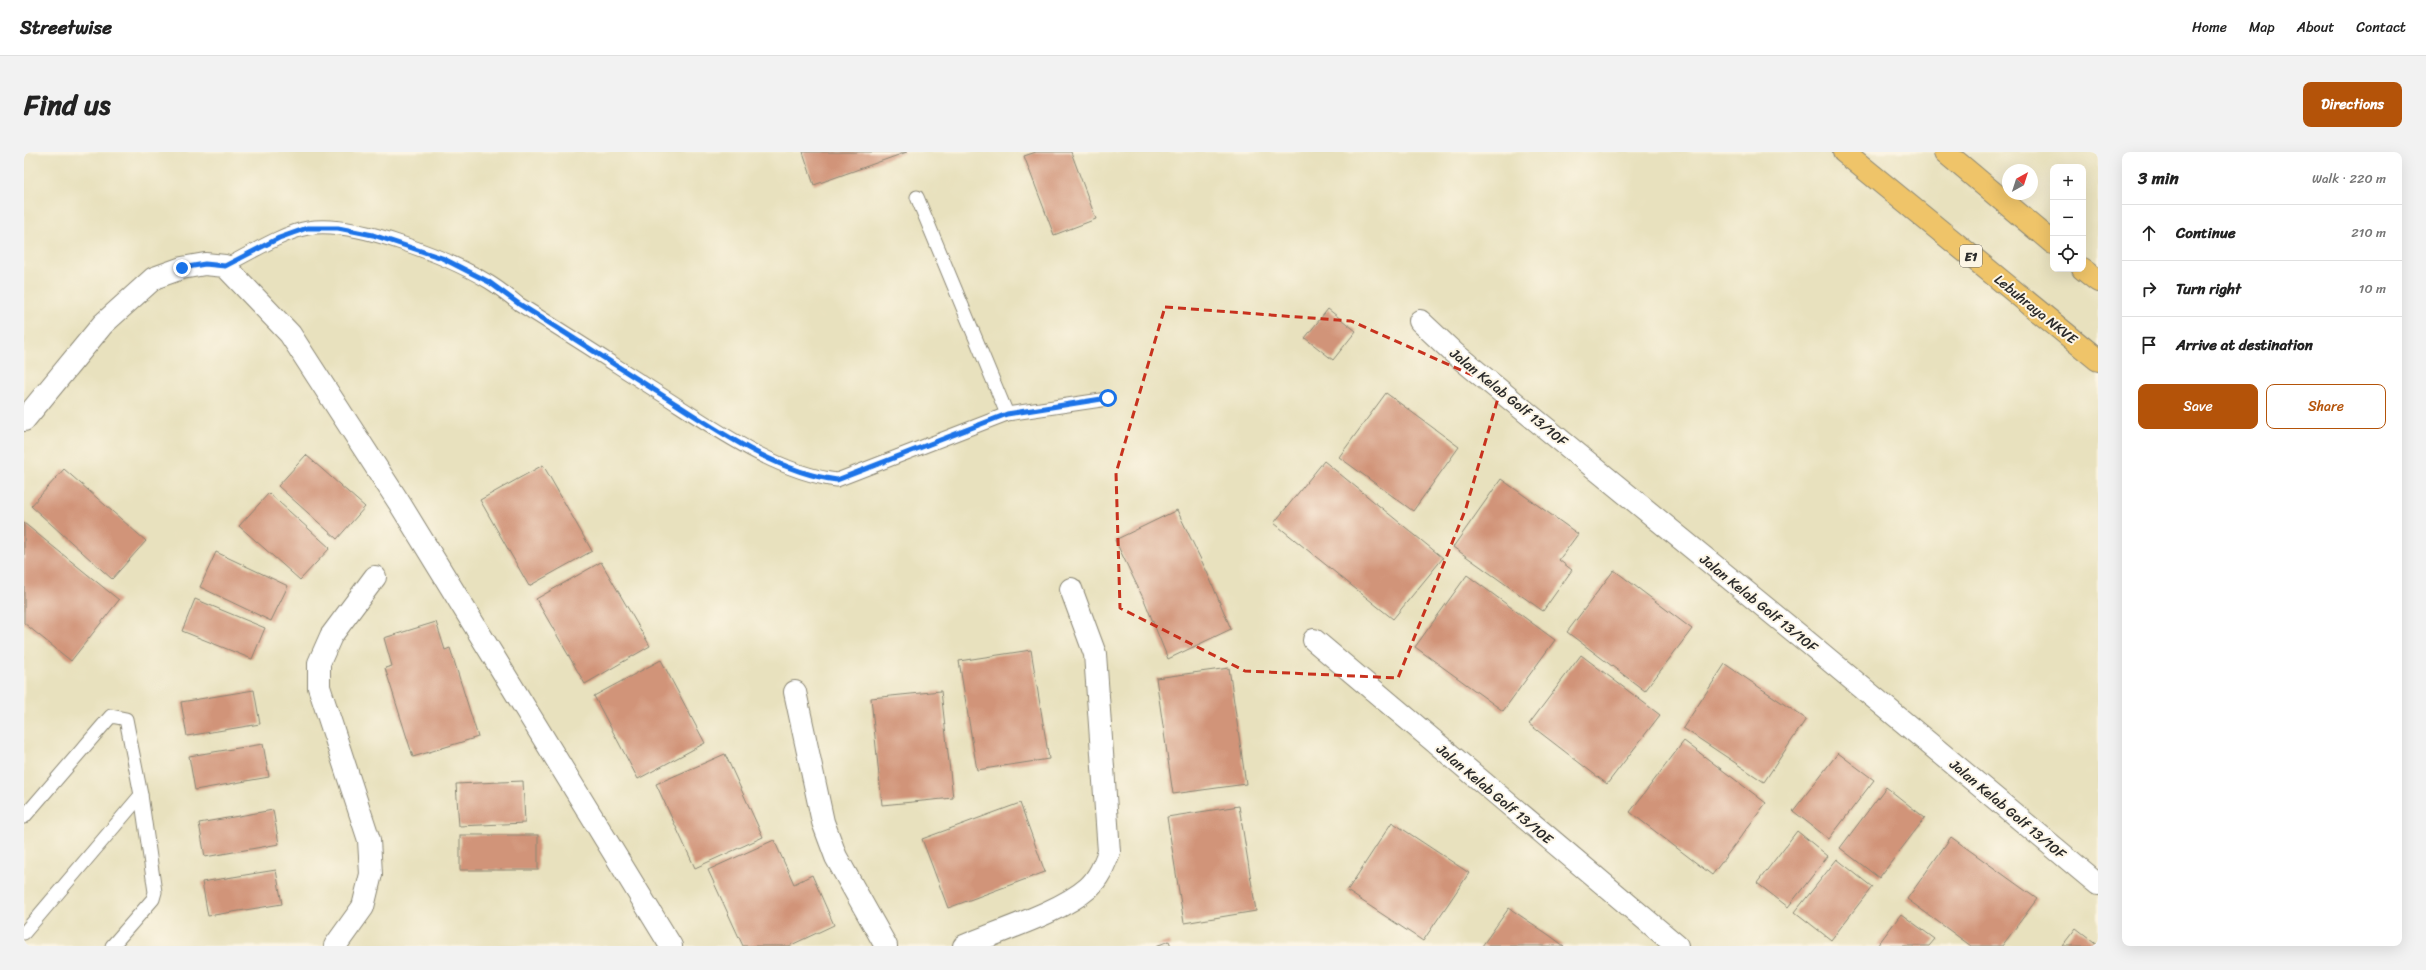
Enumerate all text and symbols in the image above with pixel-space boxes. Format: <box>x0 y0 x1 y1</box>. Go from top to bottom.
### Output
text: Streetwise <box>20 11 112 44</box>
text: Home <box>2192 15 2227 40</box>
text: Map <box>2249 15 2275 40</box>
text: About <box>2297 15 2334 40</box>
text: Contact <box>2356 15 2406 40</box>
text: Find us <box>24 80 111 129</box>
button: Directions <box>2303 82 2402 127</box>
text: 3 min <box>2138 163 2179 193</box>
north arrow <box>2002 164 2038 200</box>
map controls <box>2050 164 2086 272</box>
button: + <box>2050 164 2086 200</box>
text: Walk · 220 m <box>2312 167 2386 190</box>
button: − <box>2050 200 2086 236</box>
text: Continue <box>2176 220 2236 246</box>
text: 210 m <box>2351 221 2386 244</box>
icon: ahead <box>2138 222 2160 244</box>
button: locate <box>2050 236 2086 272</box>
road number: E1 <box>1960 245 1982 267</box>
route end <box>173 259 191 277</box>
street label: Lebuhraya NKVE <box>1988 268 2084 352</box>
text: Turn right <box>2176 276 2241 302</box>
text: 10 m <box>2359 277 2386 300</box>
icon: right <box>2138 278 2160 300</box>
text: Arrive at destination <box>2176 332 2313 358</box>
icon: arrive <box>2138 334 2160 356</box>
street label: Jalan Kelab Golf 13/10F <box>1443 341 1574 454</box>
button: Save <box>2138 384 2258 429</box>
button: Share <box>2266 384 2386 429</box>
route start <box>1099 389 1117 407</box>
street label: Jalan Kelab Golf 13/10F <box>1693 547 1824 660</box>
street label: Jalan Kelab Golf 13/10E <box>1430 737 1560 852</box>
street label: Jalan Kelab Golf 13/10F <box>1943 752 2073 867</box>

